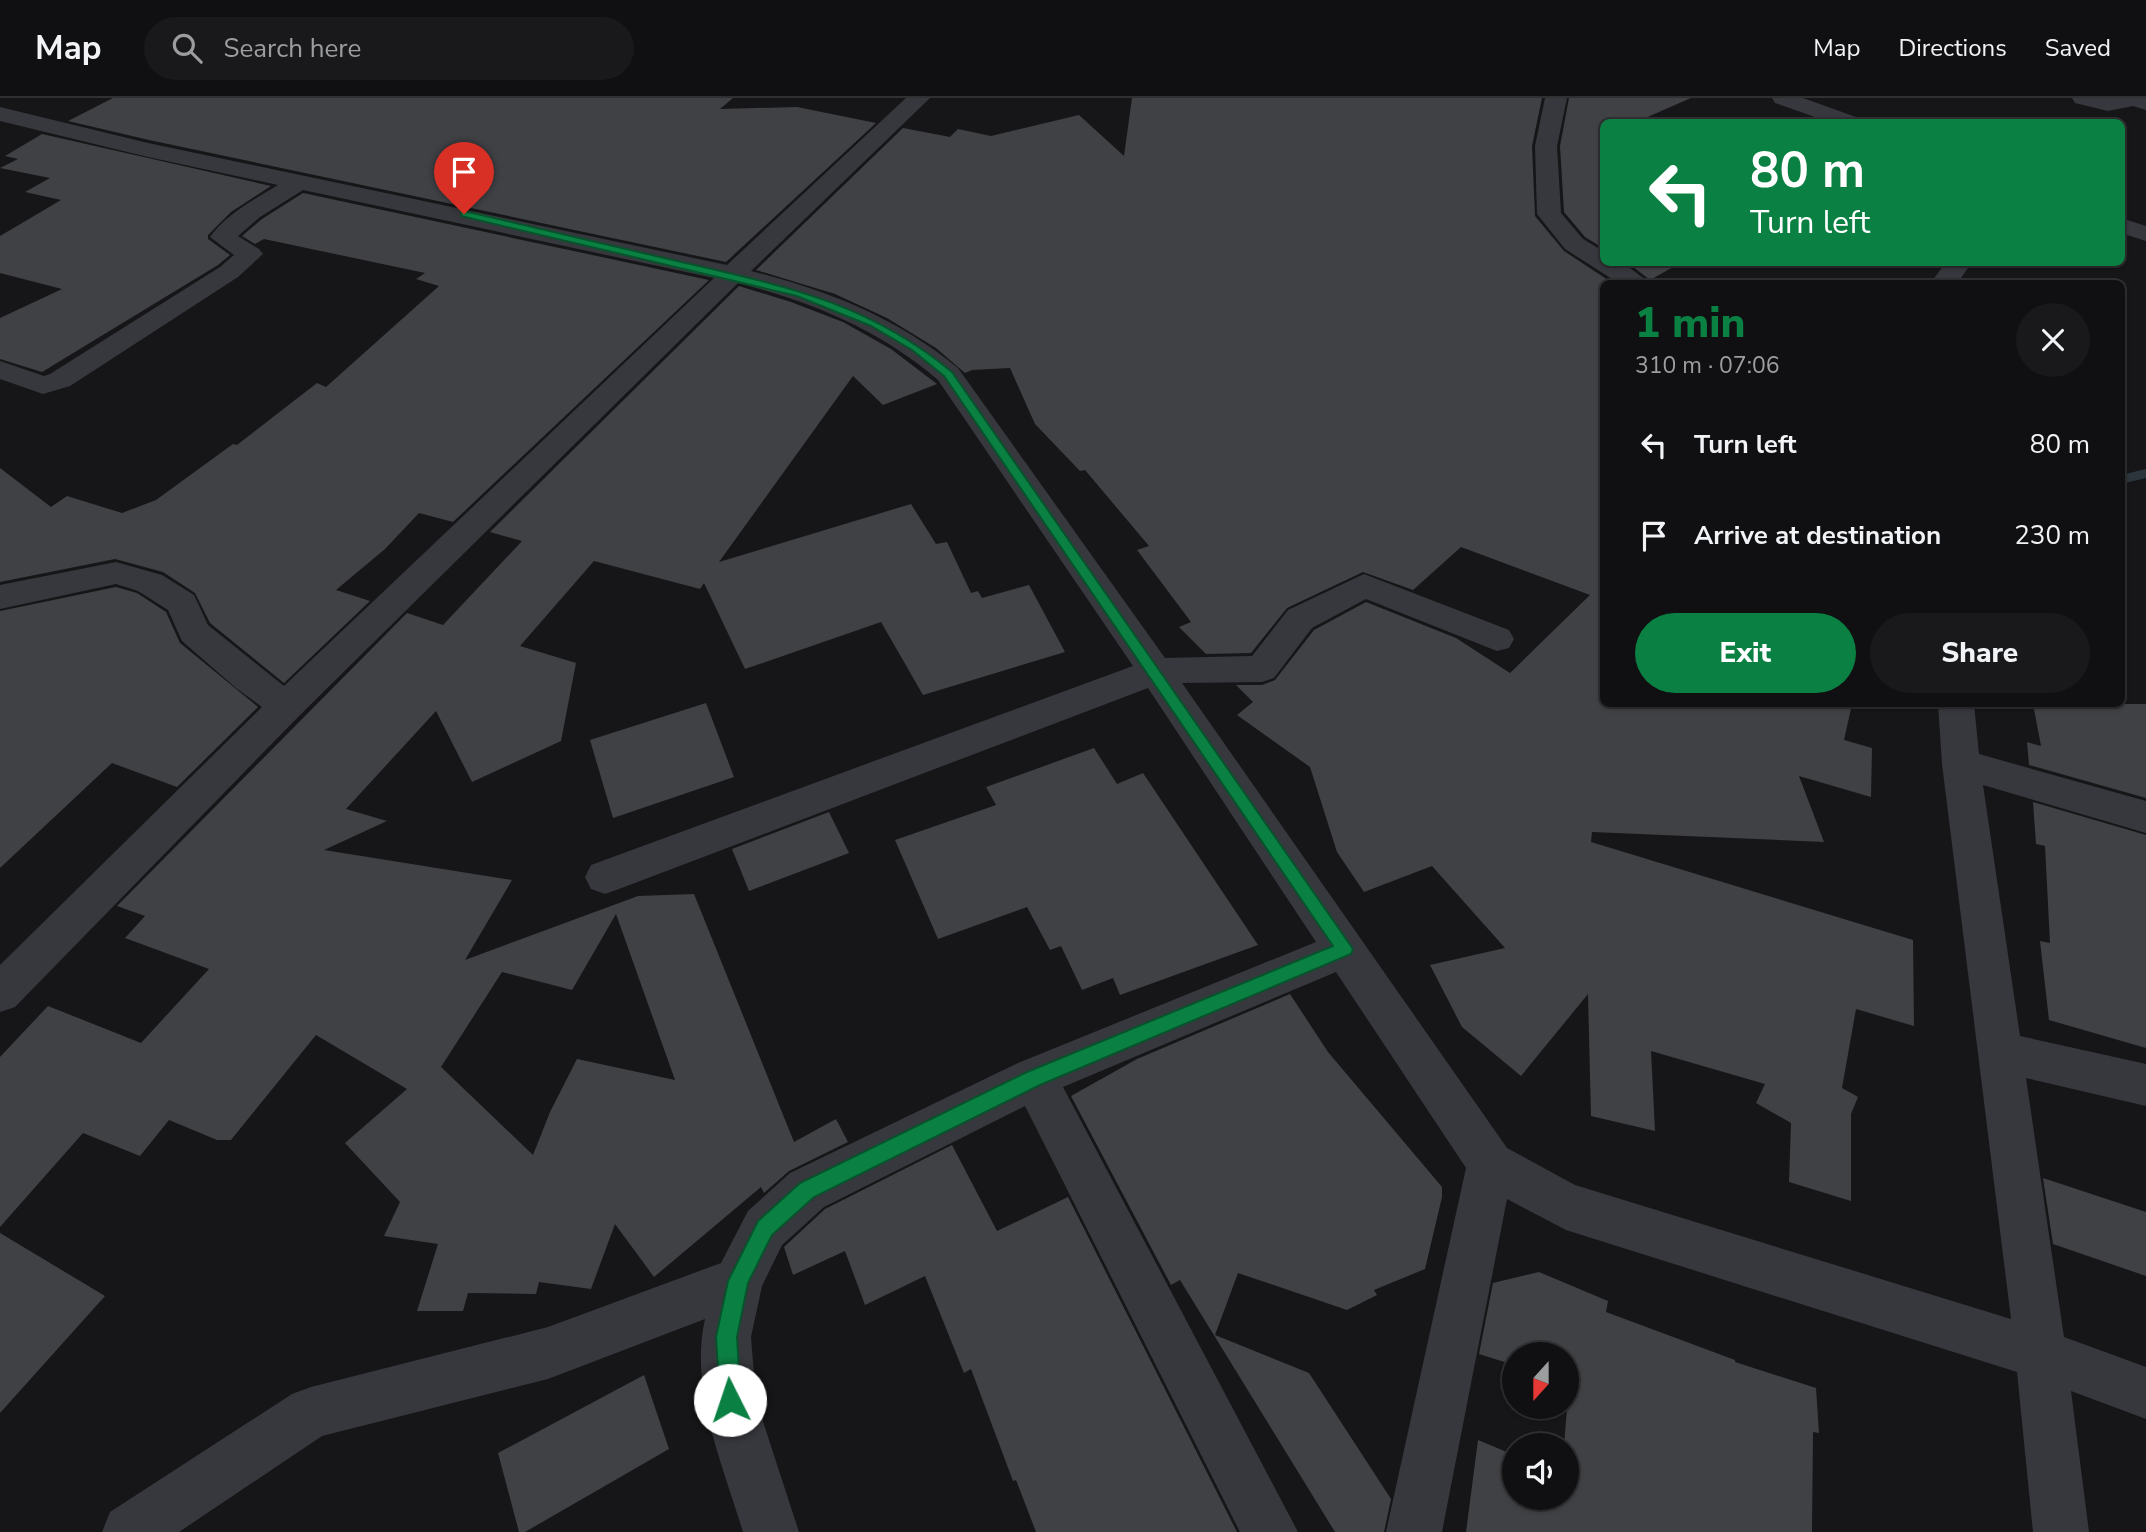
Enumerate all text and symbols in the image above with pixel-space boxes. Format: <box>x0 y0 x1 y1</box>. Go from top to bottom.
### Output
search box <box>144 17 634 80</box>
text: Map <box>35 26 102 71</box>
icon: search <box>168 29 206 67</box>
text: Search here <box>224 31 361 66</box>
text: Map <box>1813 32 1860 64</box>
text: Directions <box>1898 32 2007 64</box>
text: Saved <box>2045 32 2111 64</box>
text: 80 m <box>1750 137 1865 204</box>
pin <box>434 142 494 214</box>
icon: left <box>1635 147 1726 238</box>
icon: arrive <box>445 153 483 191</box>
text: Turn left <box>1750 201 1870 244</box>
text: 1 min <box>1635 295 1745 352</box>
button: close <box>2016 303 2090 377</box>
text: 310 m · 07:06 <box>1635 350 1780 381</box>
icon: left <box>1635 426 1673 464</box>
text: Turn left <box>1694 427 1797 462</box>
text: 80 m <box>2030 427 2090 462</box>
icon: arrive <box>1635 517 1673 555</box>
text: Arrive at destination <box>1694 518 1941 553</box>
text: 230 m <box>2014 518 2090 553</box>
button: Exit <box>1635 613 1856 693</box>
button: Share <box>1870 613 2090 693</box>
north arrow <box>1502 1342 1578 1419</box>
map controls <box>1502 1342 1579 1510</box>
position arrow <box>693 1363 767 1437</box>
button: sound <box>1502 1433 1579 1510</box>

